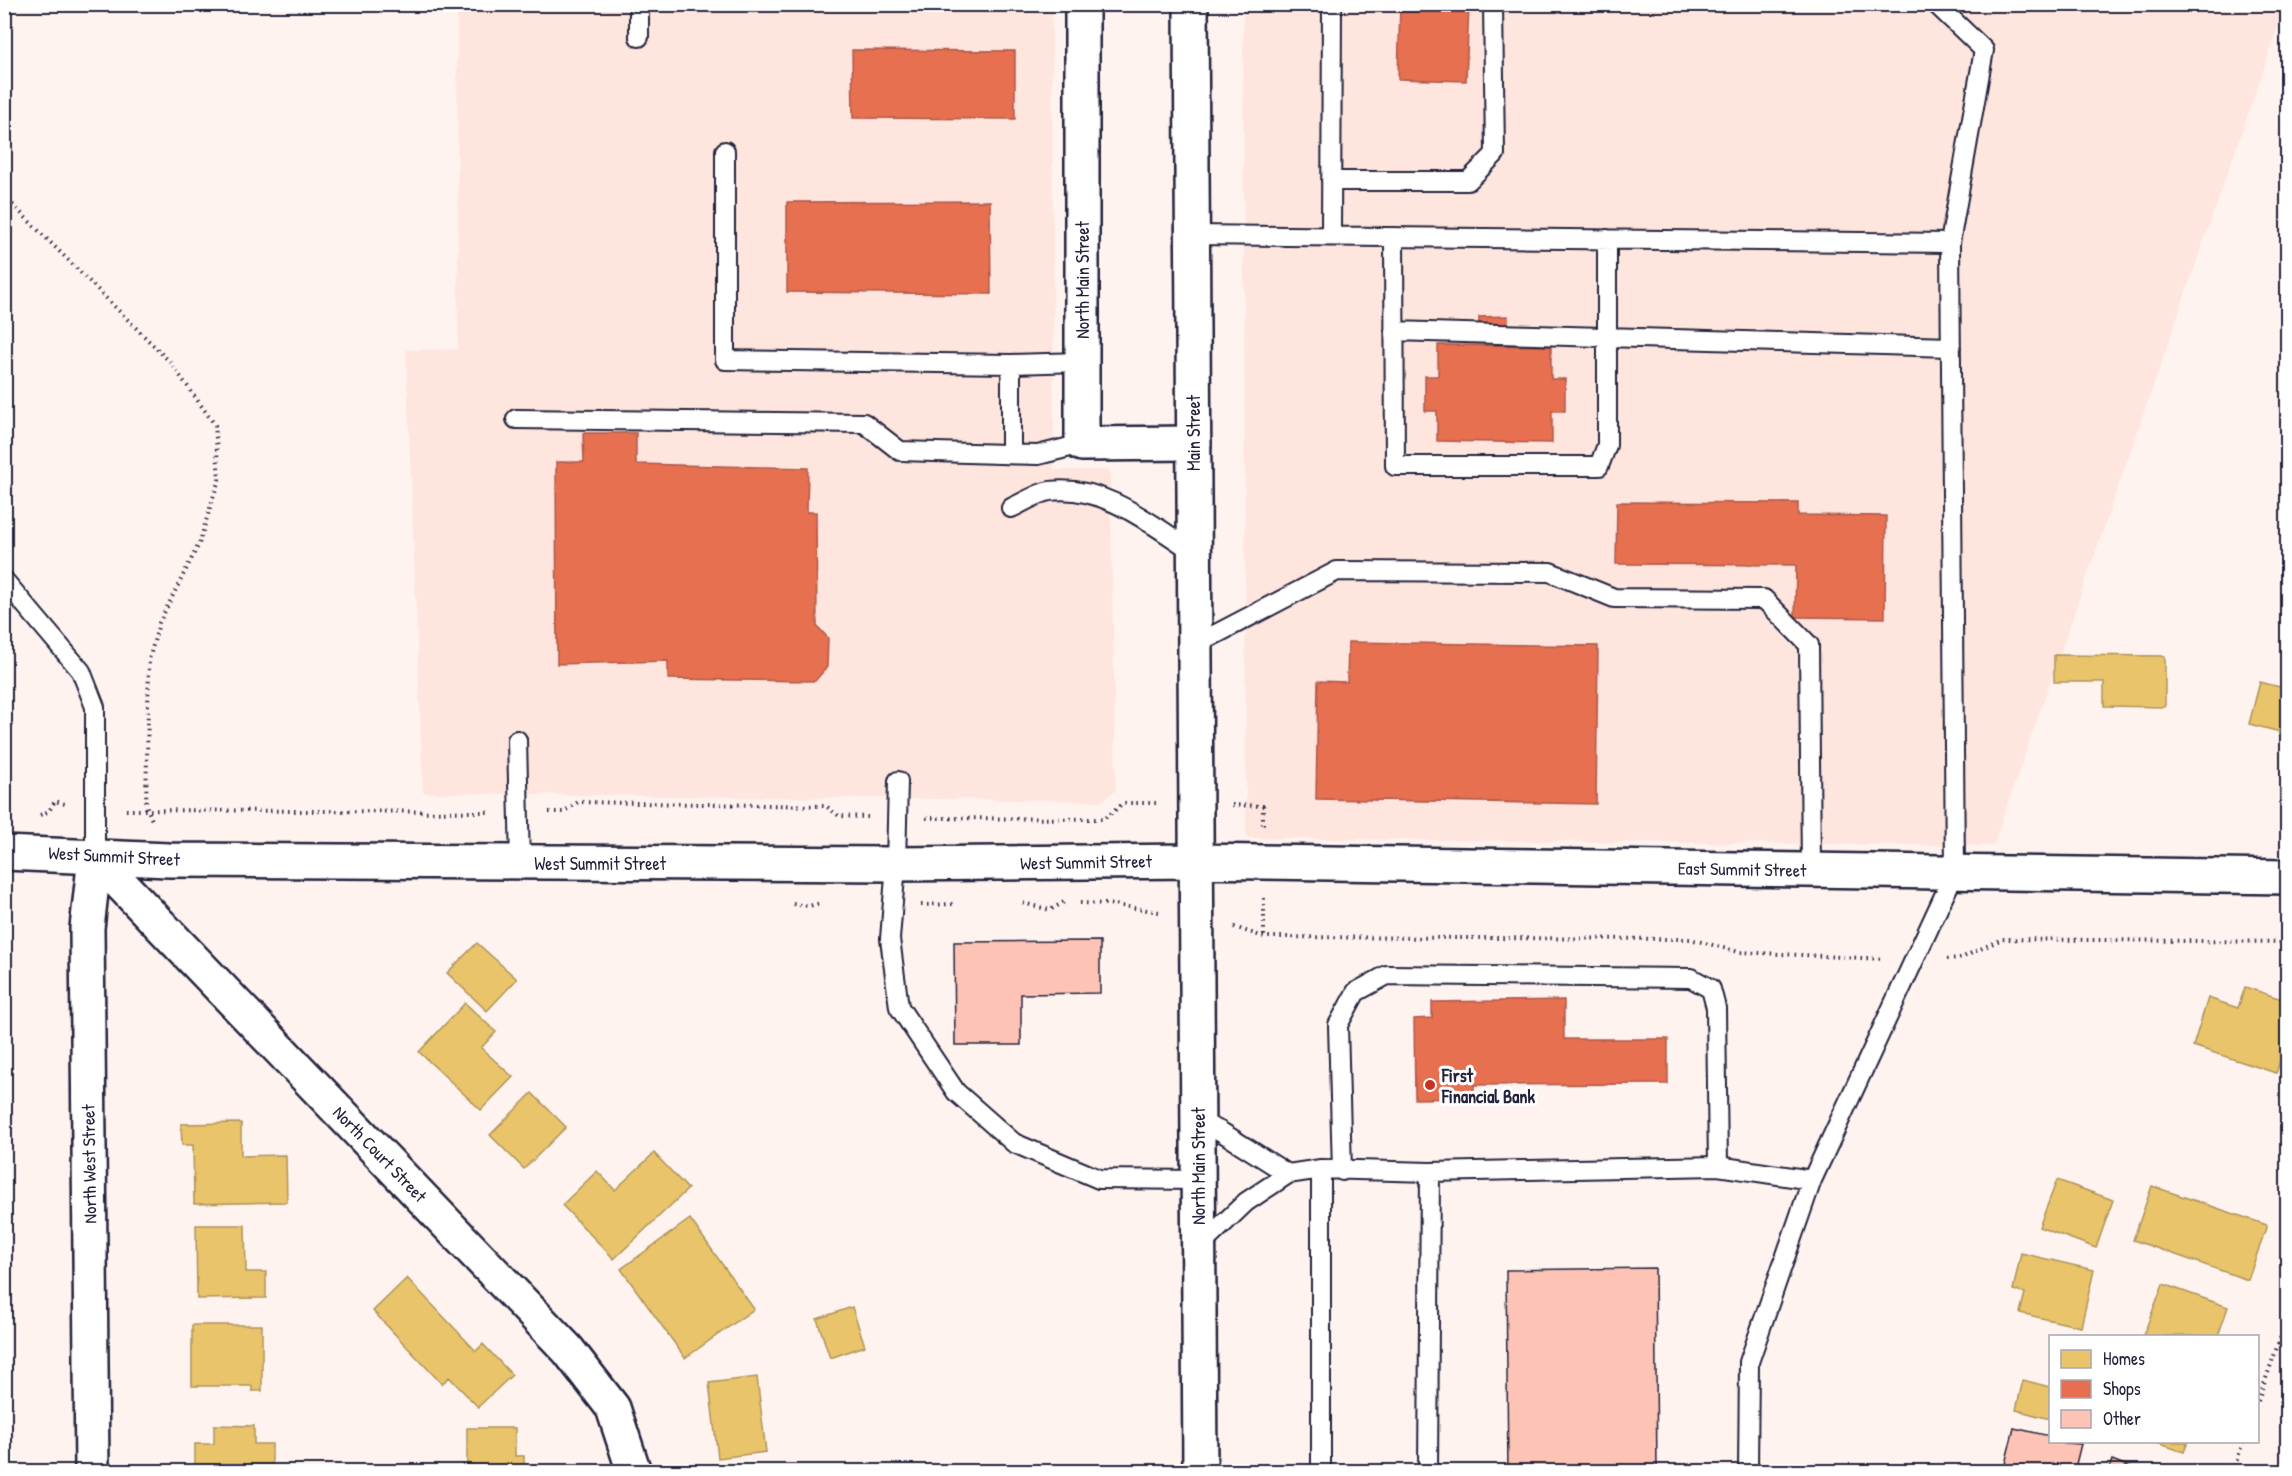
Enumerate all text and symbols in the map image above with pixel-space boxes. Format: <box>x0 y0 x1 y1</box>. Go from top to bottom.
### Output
street label: North Main Street <box>1070 220 1095 339</box>
street label: Main Street <box>1181 394 1206 471</box>
street label: West Summit Street <box>48 840 181 872</box>
street label: West Summit Street <box>1020 848 1153 876</box>
street label: West Summit Street <box>534 851 667 876</box>
street label: East Summit Street <box>1678 855 1807 883</box>
place label: First Financial Bank <box>1441 1063 1535 1109</box>
marker: First Financial Bank <box>1423 1078 1437 1092</box>
street label: North Court Street <box>328 1100 433 1208</box>
street label: North West Street <box>75 1103 103 1224</box>
street label: North Main Street <box>1186 1106 1211 1225</box>
legend <box>2049 1335 2259 1443</box>
text: Homes <box>2103 1346 2145 1371</box>
text: Shops <box>2103 1376 2141 1401</box>
text: Other <box>2103 1406 2141 1431</box>

